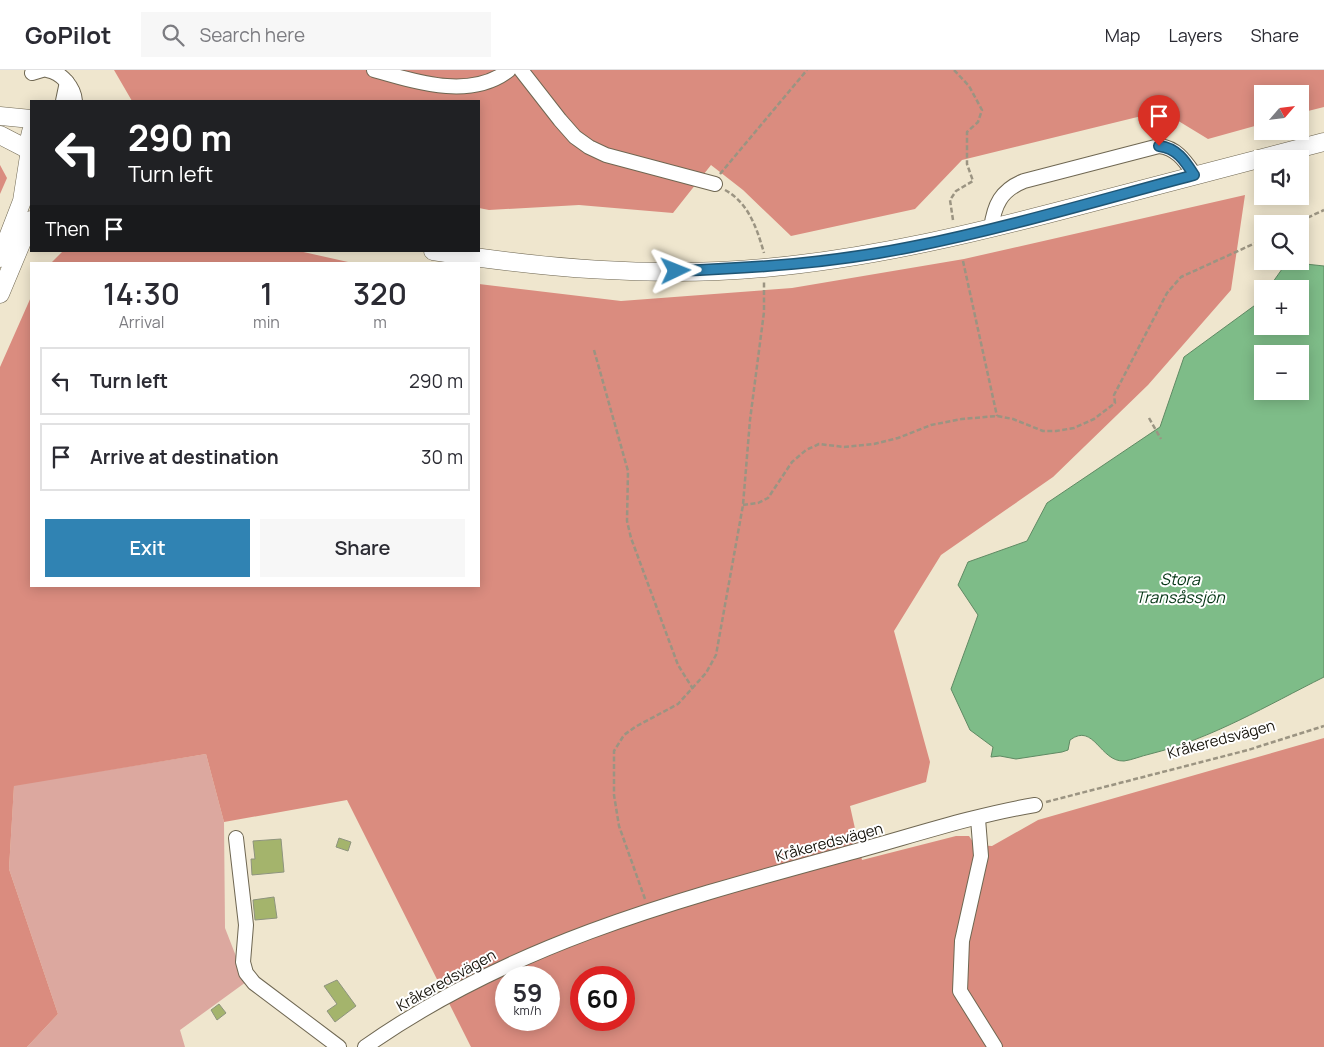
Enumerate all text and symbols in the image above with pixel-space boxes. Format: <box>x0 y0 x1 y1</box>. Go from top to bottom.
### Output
search box <box>141 12 491 57</box>
text: GoPilot <box>25 18 111 51</box>
icon: search <box>159 21 187 49</box>
text: Search here <box>199 22 305 48</box>
text: Map <box>1105 23 1140 47</box>
text: Layers <box>1168 23 1222 47</box>
text: Share <box>1250 23 1299 47</box>
north arrow <box>1254 85 1309 140</box>
map controls <box>1254 85 1309 400</box>
pin <box>1138 95 1180 146</box>
icon: arrive <box>1145 102 1173 130</box>
text: 290 m <box>128 114 232 162</box>
icon: left <box>45 120 110 185</box>
button: sound <box>1254 150 1309 205</box>
text: Turn left <box>128 159 213 189</box>
icon: arrive <box>100 215 128 243</box>
button: search <box>1254 215 1309 270</box>
text: Then <box>45 216 90 242</box>
position arrow <box>649 244 701 296</box>
text: 14:30 <box>103 273 180 314</box>
text: 1 <box>260 273 273 314</box>
text: 320 <box>353 273 407 314</box>
button: + <box>1254 280 1309 335</box>
text: Arrival <box>119 311 164 333</box>
text: min <box>253 311 280 333</box>
text: m <box>373 311 387 333</box>
button: − <box>1254 345 1309 400</box>
icon: left <box>47 367 75 395</box>
text: Turn left <box>90 368 168 394</box>
text: 290 m <box>409 368 463 394</box>
icon: arrive <box>47 443 75 471</box>
text: Arrive at destination <box>90 444 279 470</box>
text: 30 m <box>421 444 463 470</box>
button: Exit <box>45 519 250 577</box>
button: Share <box>260 519 465 577</box>
water label: Stora Transåssjön <box>1135 568 1225 608</box>
street label: Kråkeredsvägen <box>1165 715 1277 763</box>
street label: Kråkeredsvägen <box>773 818 885 866</box>
street label: Kråkeredsvägen <box>392 944 500 1016</box>
speed limit sign: 60 <box>570 966 635 1031</box>
text: 59 <box>512 975 543 1010</box>
text: km/h <box>514 1002 541 1019</box>

